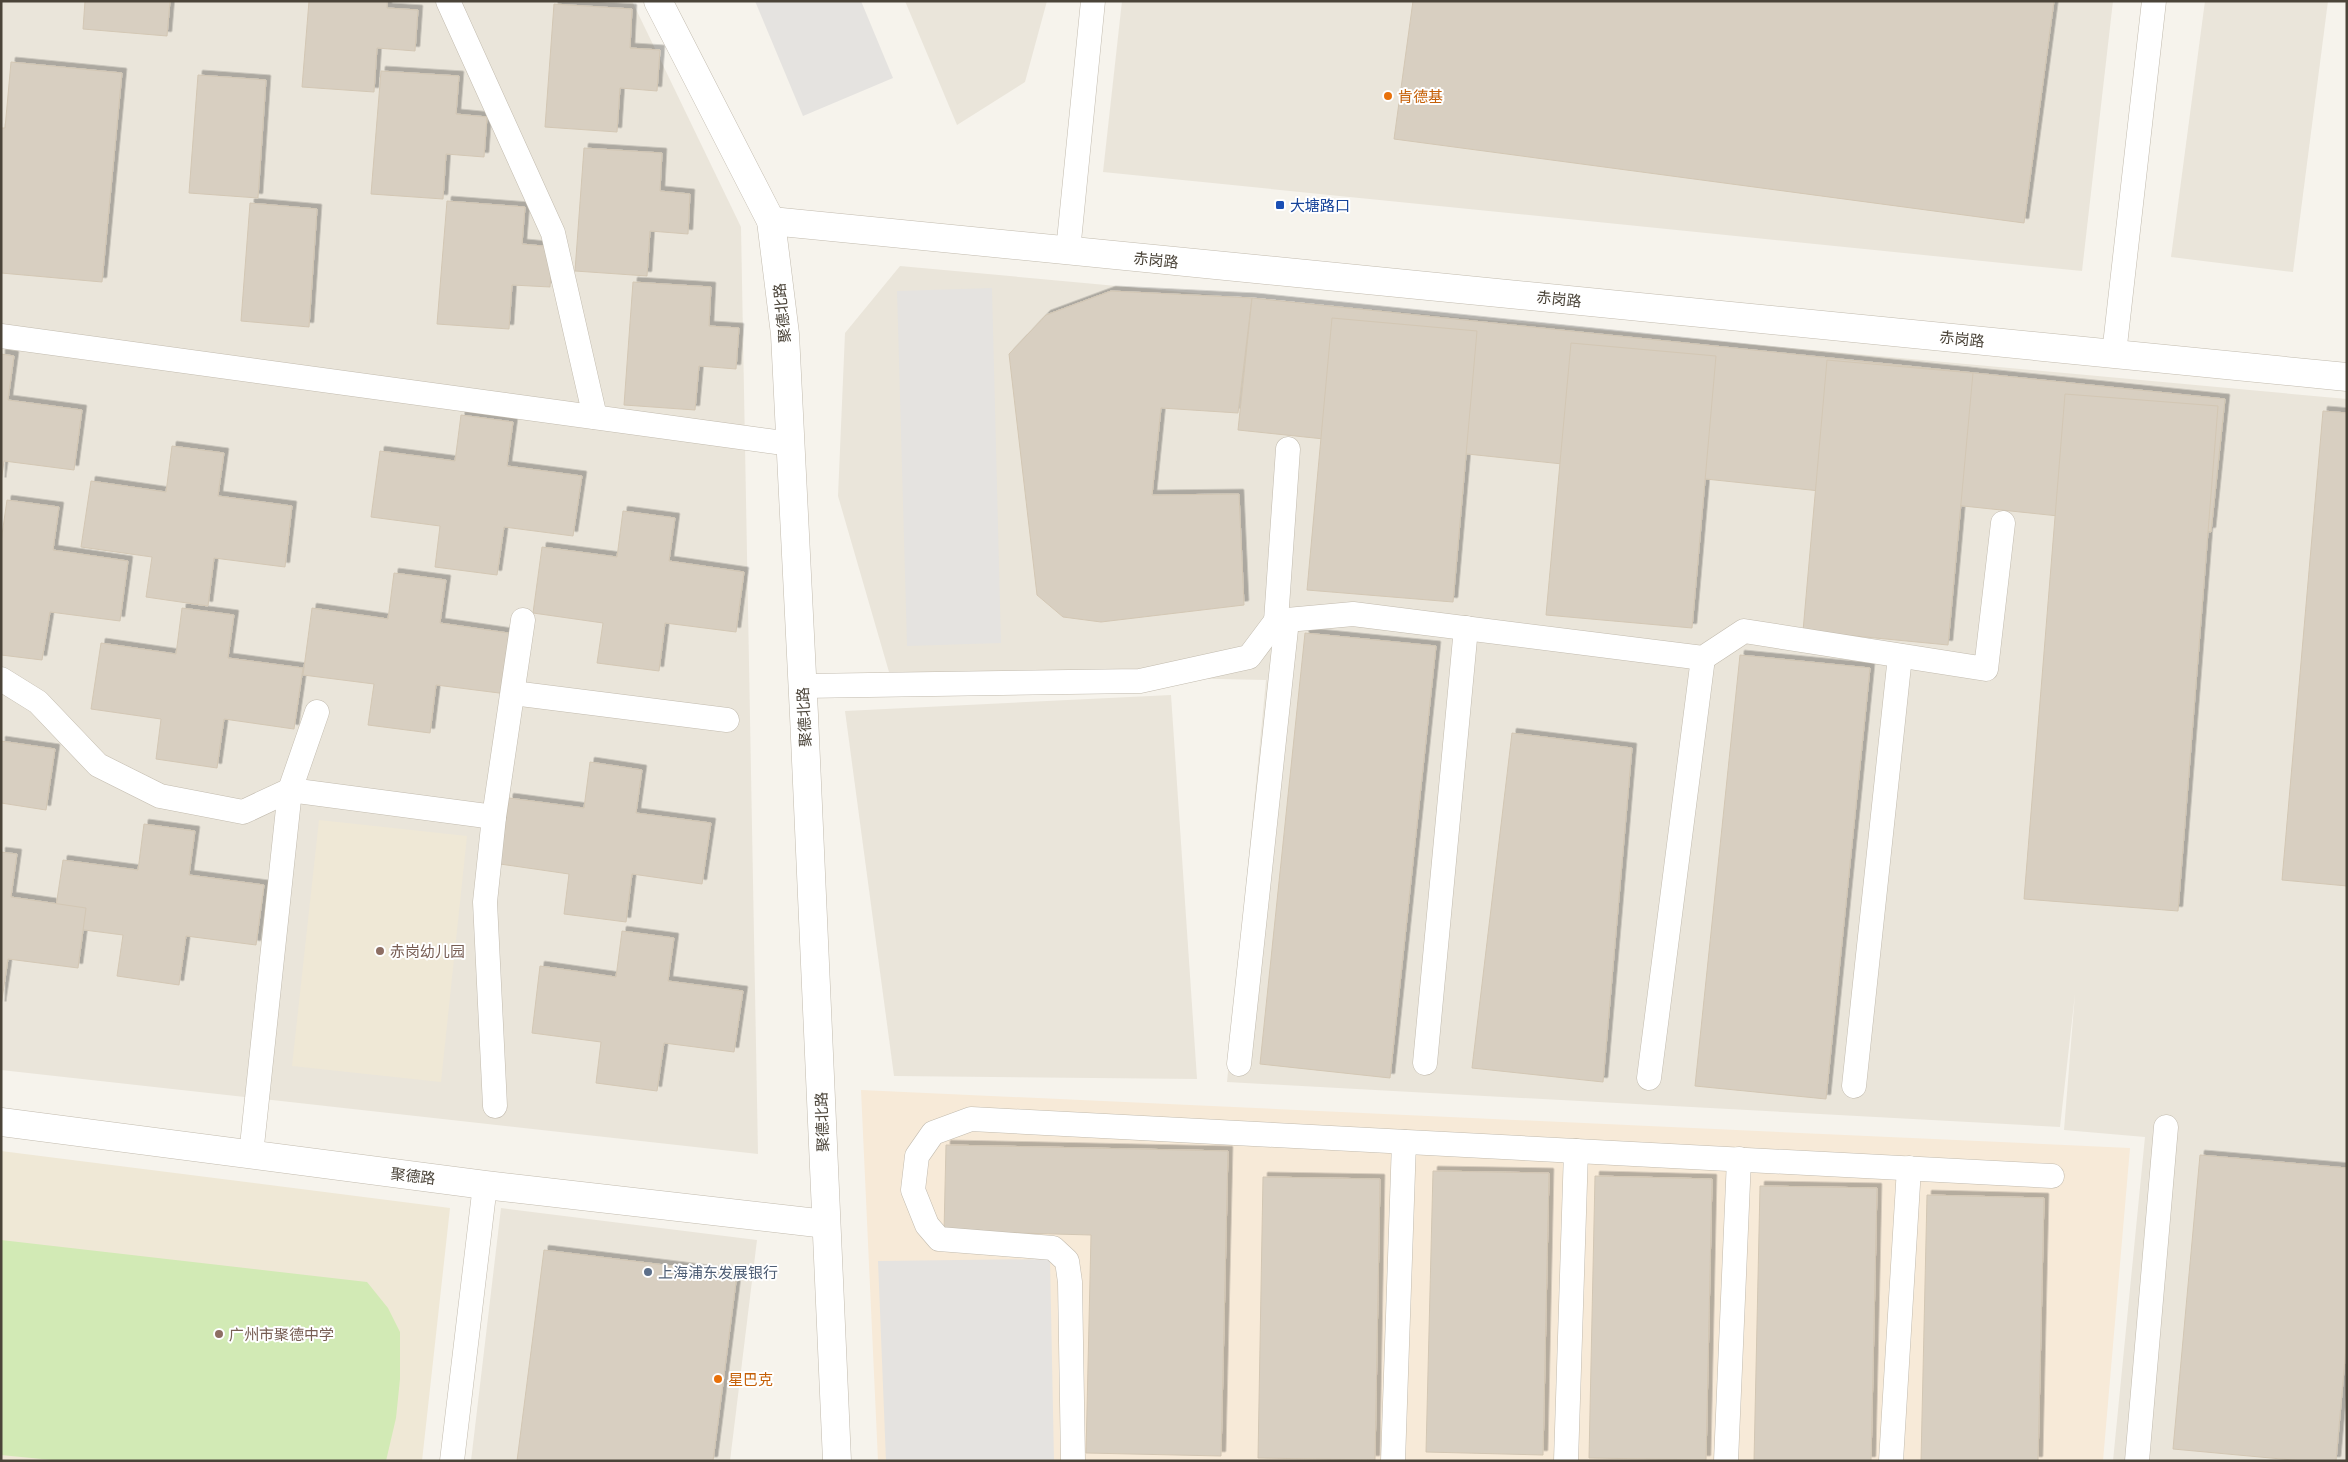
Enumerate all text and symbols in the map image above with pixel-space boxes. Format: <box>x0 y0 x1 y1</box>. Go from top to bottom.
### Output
place label: 肯德基 <box>1398 87 1443 106</box>
marker: 肯德基 <box>1382 90 1394 102</box>
place label: 大塘路口 <box>1290 196 1350 215</box>
marker: 大塘路口 <box>1274 199 1286 211</box>
street label: 赤岗路 <box>1133 248 1179 272</box>
street label: 聚德北路 <box>769 282 795 344</box>
street label: 赤岗路 <box>1536 287 1582 311</box>
street label: 赤岗路 <box>1939 327 1985 351</box>
street label: 聚德北路 <box>793 687 815 747</box>
place label: 赤岗幼儿园 <box>390 942 465 961</box>
marker: 赤岗幼儿园 <box>374 945 386 957</box>
street label: 聚德北路 <box>811 1092 833 1152</box>
street label: 聚德路 <box>390 1164 436 1188</box>
place label: 上海浦东发展银行 <box>658 1263 778 1282</box>
marker: 上海浦东发展银行 <box>642 1266 654 1278</box>
place label: 广州市聚德中学 <box>229 1325 334 1344</box>
marker: 广州市聚德中学 <box>213 1328 225 1340</box>
place label: 星巴克 <box>728 1370 773 1389</box>
marker: 星巴克 <box>712 1373 724 1385</box>

